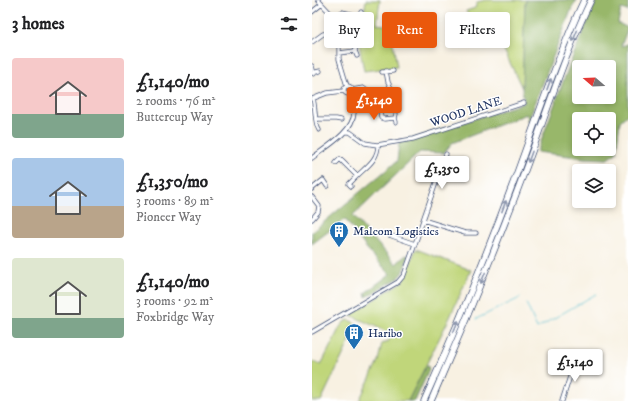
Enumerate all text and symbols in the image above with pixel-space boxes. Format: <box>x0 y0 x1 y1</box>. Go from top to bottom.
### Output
chip: Buy <box>324 12 374 48</box>
chip: Rent <box>382 12 437 48</box>
chip: Filters <box>445 12 510 48</box>
text: 3 homes <box>12 13 65 35</box>
icon: filters <box>278 13 300 35</box>
one-way arrow <box>571 29 579 41</box>
north arrow <box>572 60 616 104</box>
map controls <box>572 60 616 208</box>
text: £1,140/mo <box>136 71 209 93</box>
icon: home <box>44 74 92 122</box>
one-way arrow <box>546 78 554 90</box>
pin: £1,140 <box>341 87 407 121</box>
text: £1,140 <box>356 92 392 108</box>
text: 2 rooms · 76 m² <box>136 93 215 109</box>
street label: WOOD LANE <box>428 93 504 131</box>
text: Buttercup Way <box>136 109 213 125</box>
button: locate <box>572 112 616 156</box>
one-way arrow <box>525 151 533 163</box>
pin: £1,350 <box>409 156 475 190</box>
text: £1,350 <box>424 161 460 177</box>
button: layers <box>572 164 616 208</box>
text: £1,350/mo <box>136 171 208 193</box>
icon: home <box>44 174 92 222</box>
text: 3 rooms · 89 m² <box>136 193 213 209</box>
one-way arrow <box>501 200 509 212</box>
text: Pioneer Way <box>136 209 201 225</box>
building icon: Malcom Logistics <box>328 220 350 248</box>
place label: Malcom Logistics <box>353 224 439 239</box>
text: £1,140/mo <box>136 271 209 293</box>
one-way arrow <box>478 272 486 284</box>
icon: home <box>44 274 92 322</box>
text: 3 rooms · 92 m² <box>136 293 213 309</box>
text: Foxbridge Way <box>136 309 214 325</box>
one-way arrow <box>453 321 460 333</box>
building icon: Haribo <box>343 322 365 350</box>
place label: Haribo <box>368 326 402 341</box>
pin: £1,140 <box>542 349 608 383</box>
text: £1,140 <box>557 354 593 370</box>

